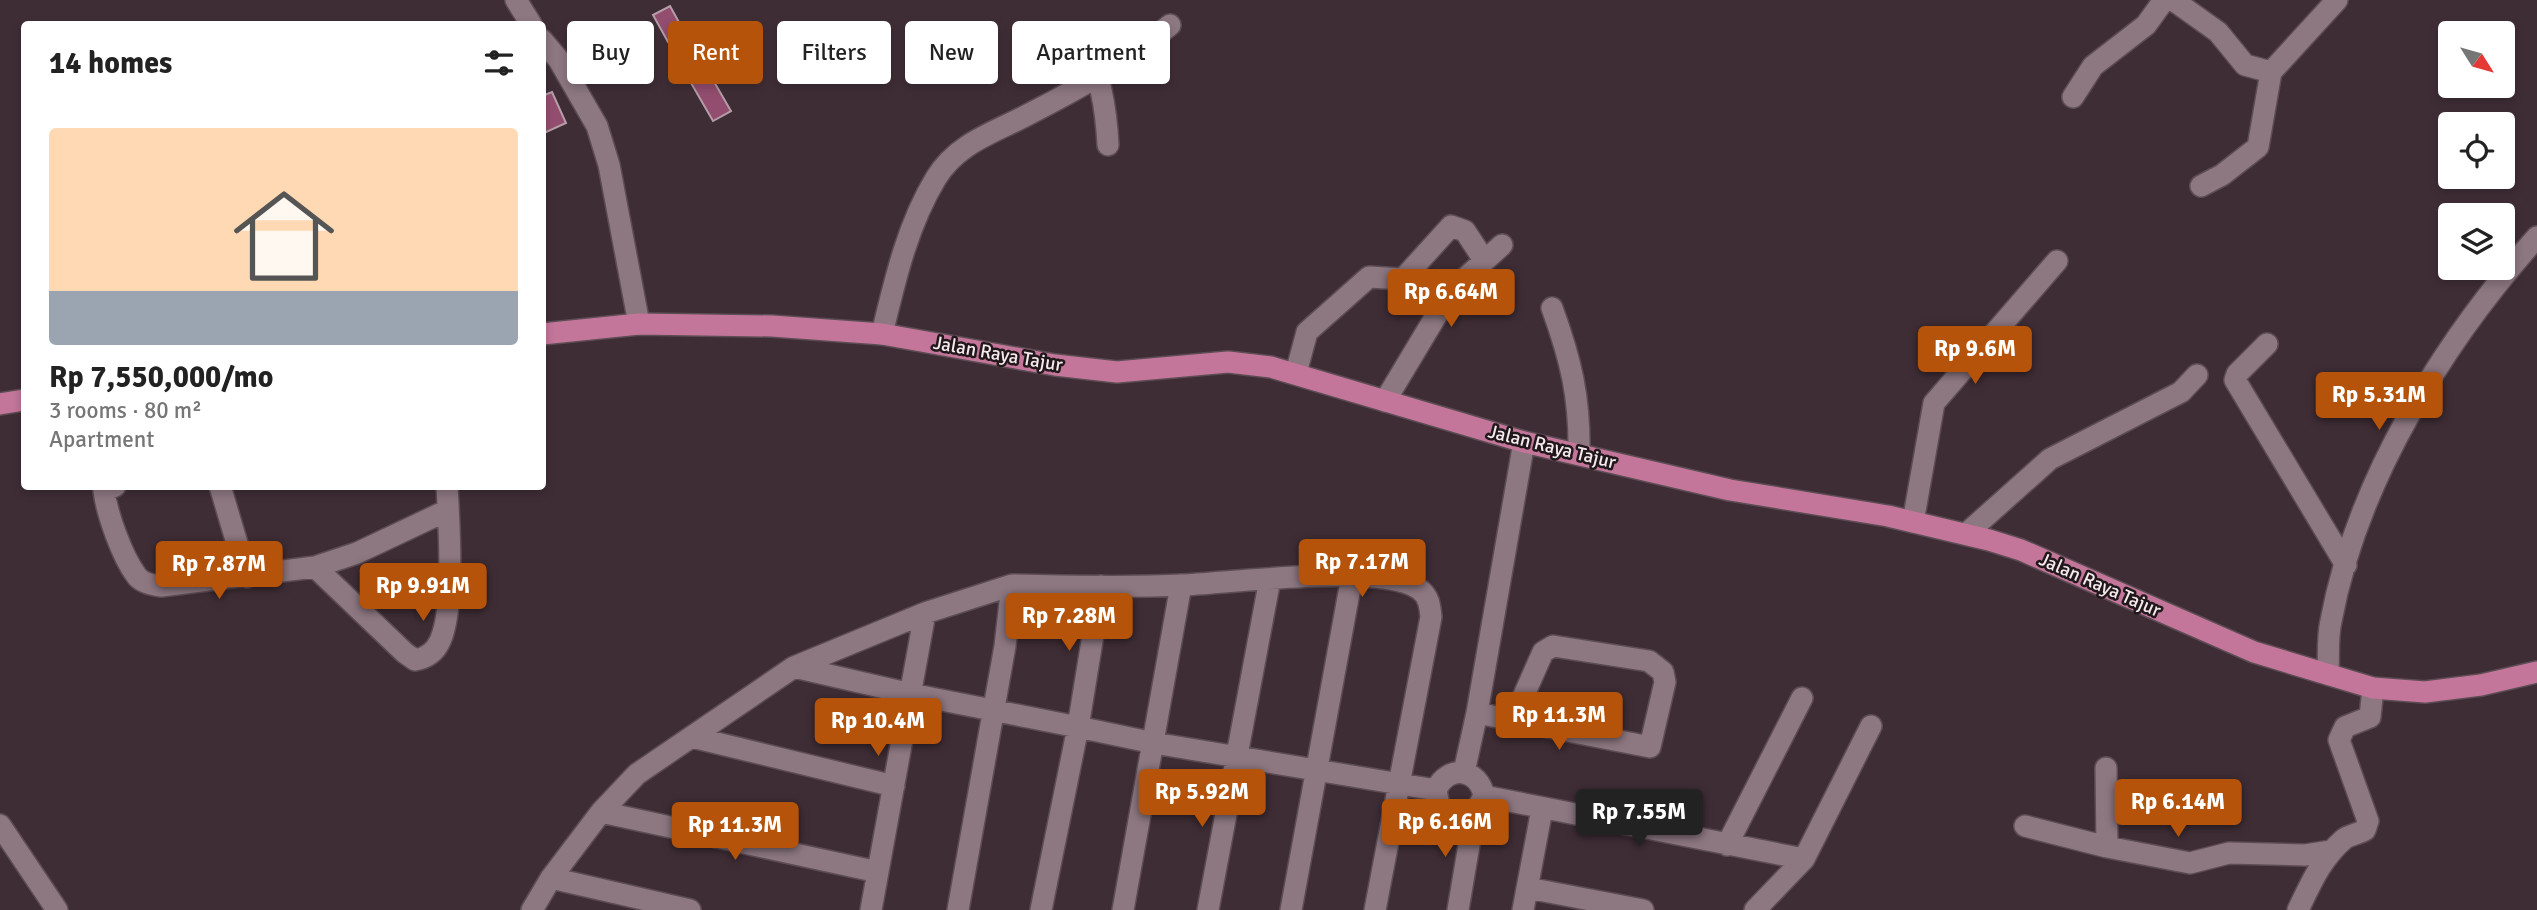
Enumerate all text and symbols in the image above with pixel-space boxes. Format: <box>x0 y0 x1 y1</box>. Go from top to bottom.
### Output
chip: Buy <box>567 21 654 84</box>
chip: Rent <box>668 21 763 84</box>
chip: Filters <box>777 21 891 84</box>
chip: New <box>905 21 998 84</box>
chip: Apartment <box>1012 21 1170 84</box>
north arrow <box>2438 21 2515 98</box>
map controls <box>2438 21 2515 280</box>
icon: filters <box>480 44 518 82</box>
text: 14 homes <box>49 45 172 82</box>
button: locate <box>2438 112 2515 189</box>
icon: home <box>221 173 347 299</box>
button: layers <box>2438 203 2515 280</box>
pin: Rp 6.64M <box>1379 270 1523 329</box>
text: Rp 6.64M <box>1404 277 1498 306</box>
pin: Rp 9.6M <box>1910 326 2040 386</box>
street label: Jalan Raya Tajur <box>931 331 1065 377</box>
text: Rp 9.6M <box>1934 334 2016 363</box>
text: Rp 7,550,000/mo <box>49 359 273 396</box>
pin: Rp 5.31M <box>2307 372 2451 432</box>
text: Rp 5.31M <box>2332 380 2426 409</box>
text: 3 rooms · 80 m² <box>49 396 202 425</box>
street label: Jalan Raya Tajur <box>1486 420 1618 474</box>
text: Apartment <box>49 425 154 454</box>
pin: Rp 7.17M <box>1290 540 1434 599</box>
pin: Rp 7.87M <box>147 542 291 601</box>
text: Rp 7.17M <box>1315 547 1409 576</box>
street label: Jalan Raya Tajur <box>2035 547 2165 623</box>
text: Rp 7.87M <box>172 549 266 578</box>
pin: Rp 9.91M <box>351 564 495 623</box>
text: Rp 9.91M <box>376 571 470 600</box>
pin: Rp 7.28M <box>997 594 1141 653</box>
text: Rp 7.28M <box>1022 601 1116 630</box>
pin: Rp 11.3M <box>1487 692 1631 752</box>
pin: Rp 10.4M <box>806 698 950 758</box>
text: Rp 11.3M <box>1512 700 1606 729</box>
text: Rp 10.4M <box>831 706 925 735</box>
pin: Rp 5.92M <box>1130 770 1274 829</box>
text: Rp 5.92M <box>1155 777 1249 806</box>
pin: Rp 6.14M <box>2106 780 2250 839</box>
text: Rp 6.14M <box>2131 787 2225 816</box>
pin: Rp 7.55M <box>1567 790 1711 849</box>
text: Rp 7.55M <box>1592 797 1686 826</box>
pin: Rp 6.16M <box>1373 800 1517 859</box>
pin: Rp 11.3M <box>663 802 807 862</box>
text: Rp 6.16M <box>1398 807 1492 836</box>
text: Rp 11.3M <box>688 810 782 839</box>

